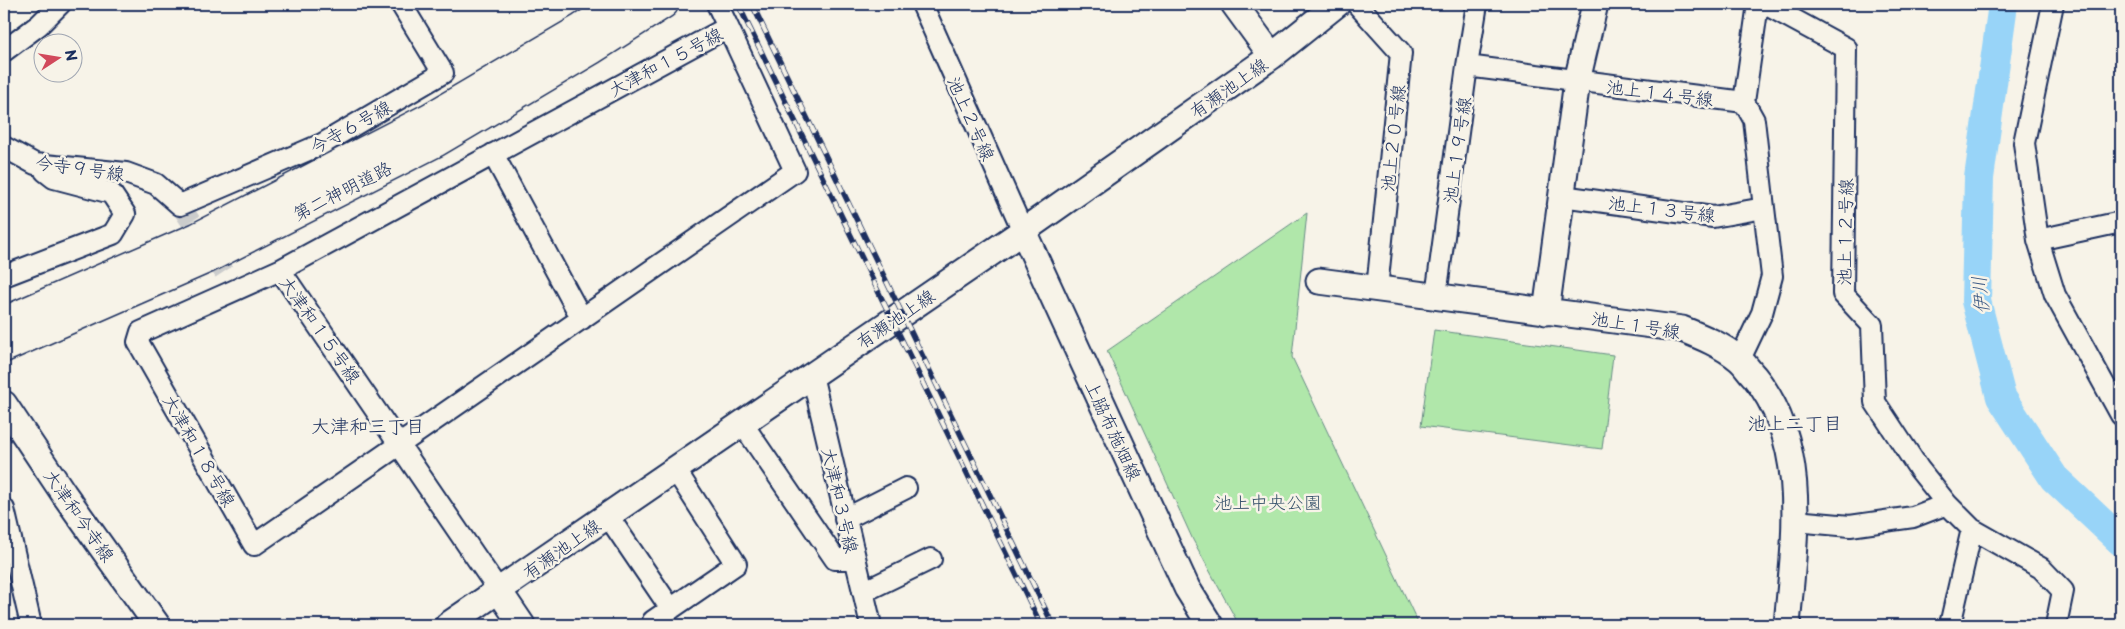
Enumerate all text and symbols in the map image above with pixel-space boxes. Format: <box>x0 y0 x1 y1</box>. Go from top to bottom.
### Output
street label: 大津和１５号線 <box>603 20 727 102</box>
north arrow <box>32 32 82 82</box>
text: N <box>60 48 83 63</box>
street label: 有瀬池上線 <box>1183 50 1273 124</box>
street label: 池上２号線 <box>941 71 1003 165</box>
street label: 池上１４号線 <box>1605 72 1715 112</box>
street label: 池上２０号線 <box>1373 83 1411 193</box>
street label: 今寺６号線 <box>304 92 396 160</box>
street label: 池上１９号線 <box>1435 95 1477 205</box>
street label: 今寺９号線 <box>34 147 126 187</box>
street label: 第二神明道路 <box>288 153 396 227</box>
street label: 池上１２号線 <box>1830 178 1858 286</box>
street label: 池上１３号線 <box>1607 188 1717 228</box>
street label: 大津和１５号線 <box>274 270 368 388</box>
water label: 伊川 <box>1963 275 1995 315</box>
street label: 有瀬池上線 <box>850 282 940 354</box>
street label: 池上１号線 <box>1589 304 1683 344</box>
street label: 上脇布施畑線 <box>1079 375 1149 485</box>
street label: 大津和１８号線 <box>157 389 243 511</box>
district label: 池上二丁目 <box>1747 408 1843 436</box>
district label: 大津和三丁目 <box>311 411 425 439</box>
street label: 大津和３号線 <box>816 444 866 556</box>
street label: 大津和今寺線 <box>38 463 122 567</box>
park label: 池上中央公園 <box>1214 488 1322 515</box>
street label: 有瀬池上線 <box>516 511 606 585</box>

